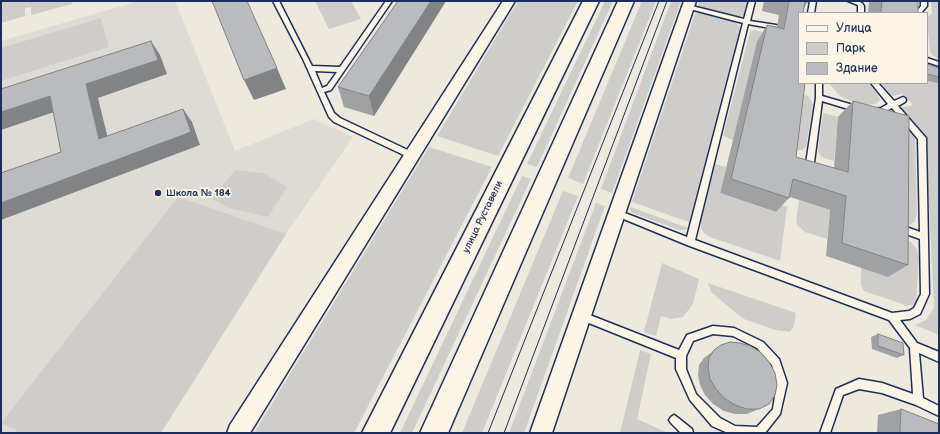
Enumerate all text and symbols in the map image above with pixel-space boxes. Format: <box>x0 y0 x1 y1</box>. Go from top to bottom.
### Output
legend <box>798 12 928 84</box>
text: Улица <box>836 21 872 36</box>
text: Парк <box>836 41 865 56</box>
text: Здание <box>836 61 878 76</box>
street label: улица Руставели <box>460 179 506 255</box>
place label: Школа № 184 <box>166 187 231 199</box>
marker: Школа № 184 <box>153 188 163 198</box>

